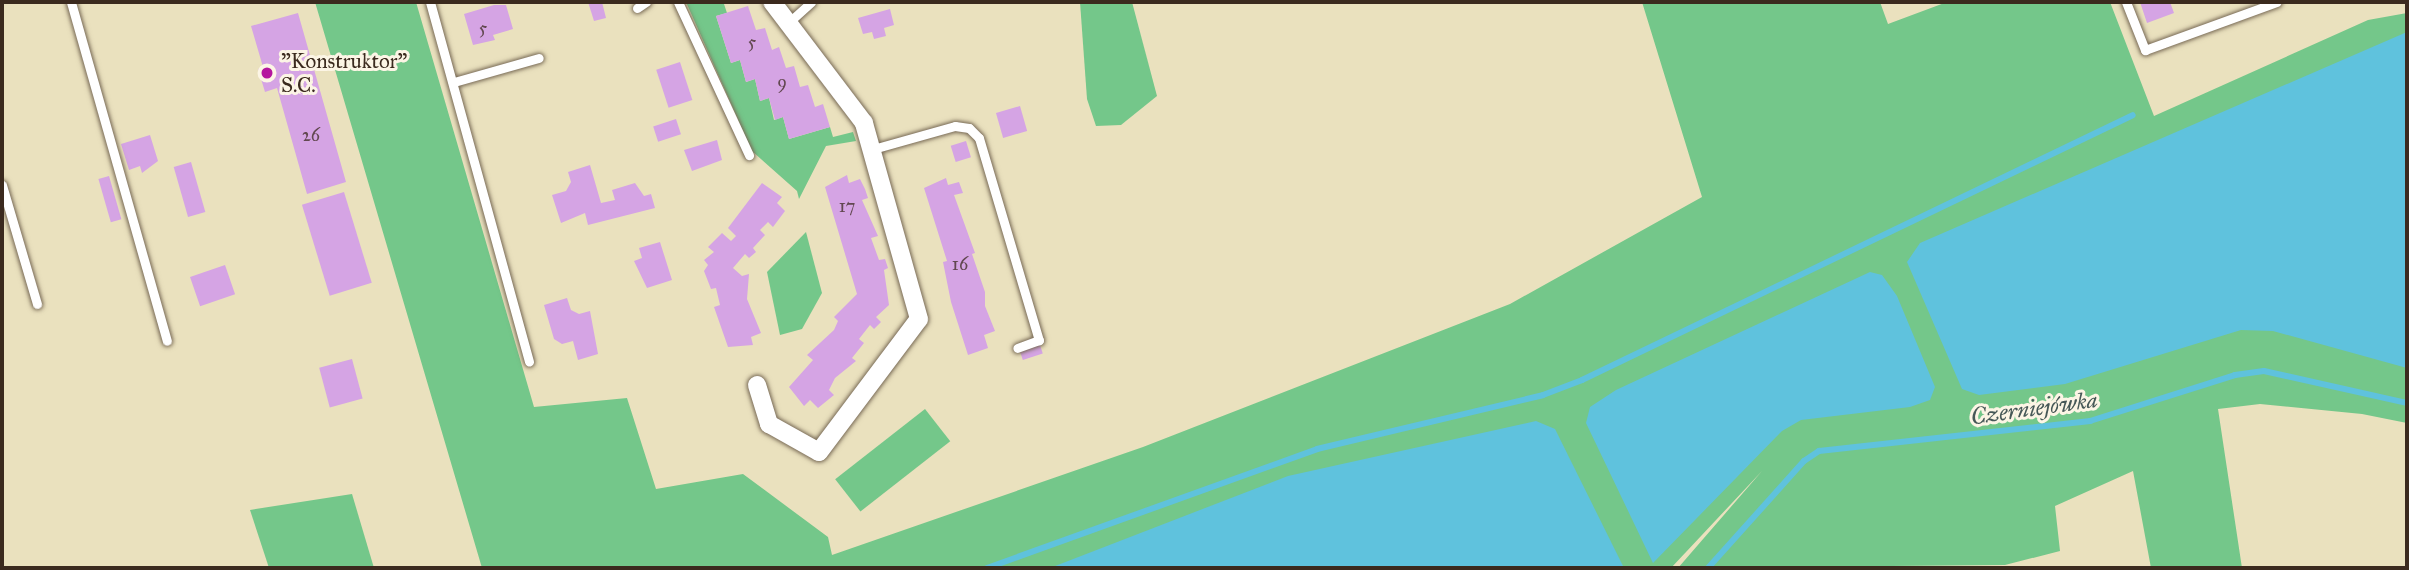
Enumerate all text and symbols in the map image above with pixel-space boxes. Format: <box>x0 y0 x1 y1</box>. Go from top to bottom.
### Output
house number: 5 <box>479 17 487 39</box>
house number: 5 <box>748 31 756 53</box>
place label: "Konstruktor" S.C. <box>281 48 407 98</box>
marker: "Konstruktor" S.C. <box>259 65 275 81</box>
house number: 9 <box>777 71 787 93</box>
house number: 26 <box>302 124 320 146</box>
house number: 17 <box>839 195 855 217</box>
house number: 16 <box>952 253 968 275</box>
water label: Czerniejówka <box>1969 385 2099 431</box>

